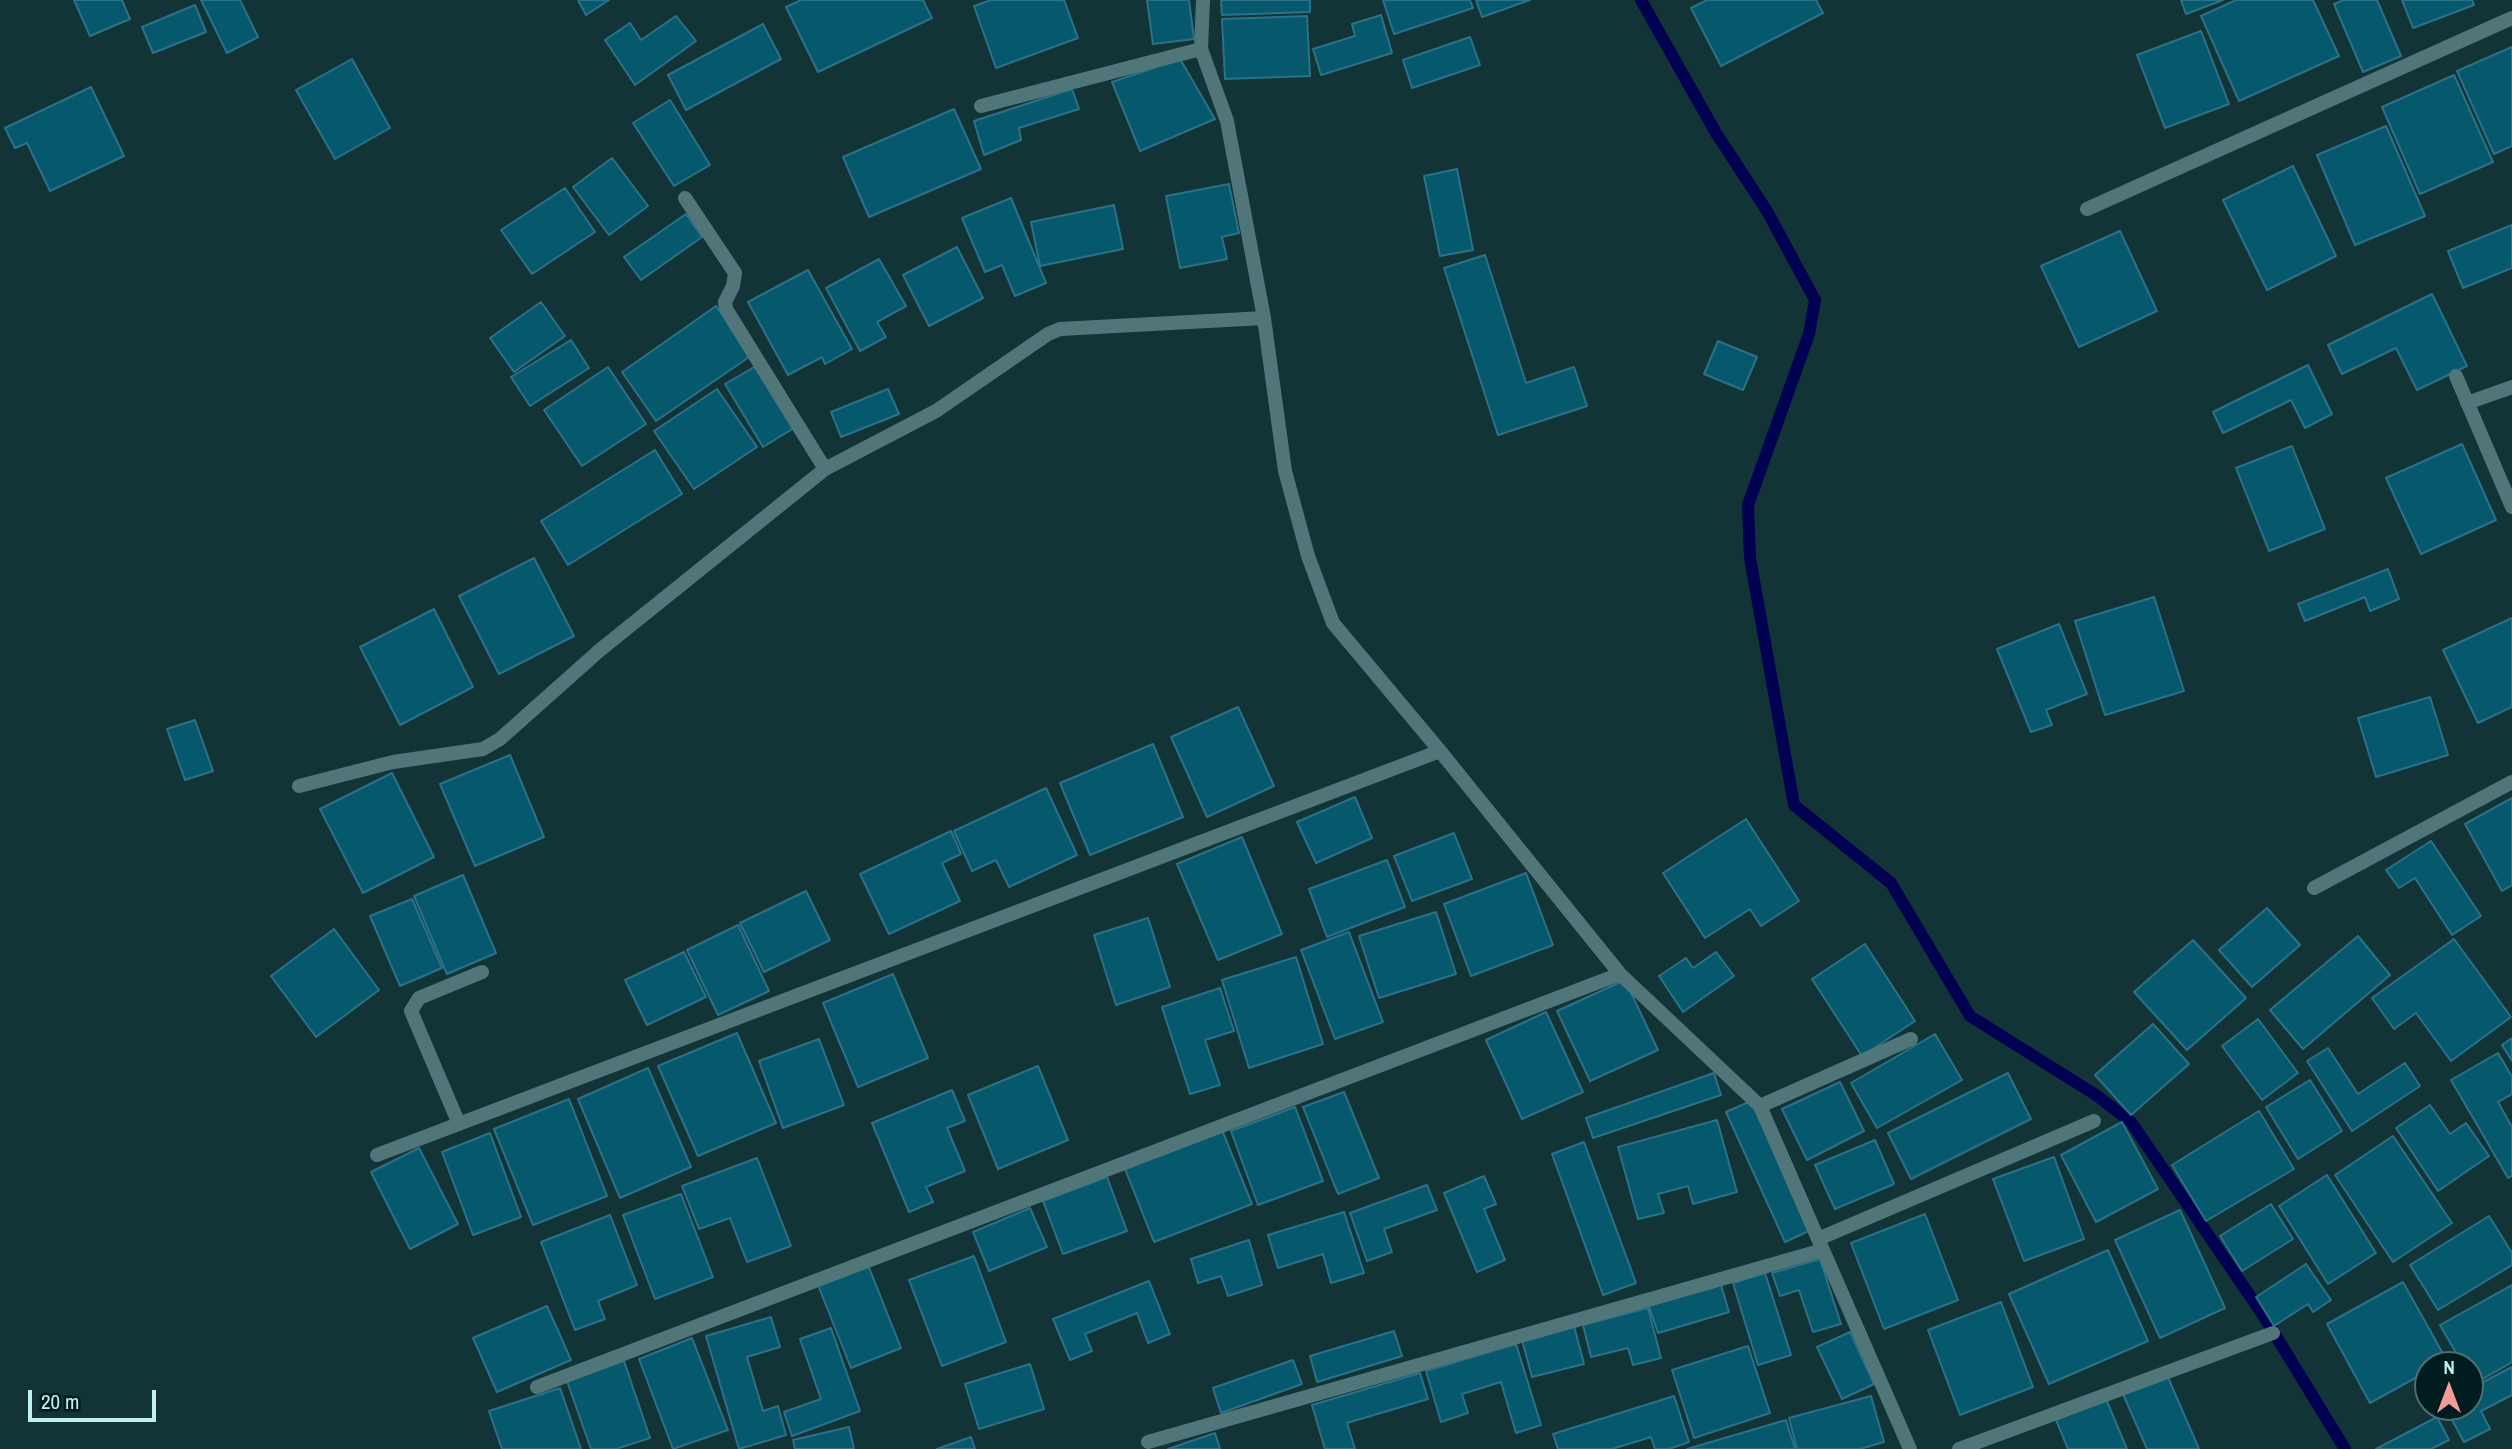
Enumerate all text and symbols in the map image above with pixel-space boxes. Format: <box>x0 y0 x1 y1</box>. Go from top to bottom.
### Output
north arrow <box>2414 1351 2484 1421</box>
text: N <box>2443 1354 2455 1380</box>
scale bar <box>32 1376 159 1420</box>
text: 20 m <box>41 1387 79 1416</box>

